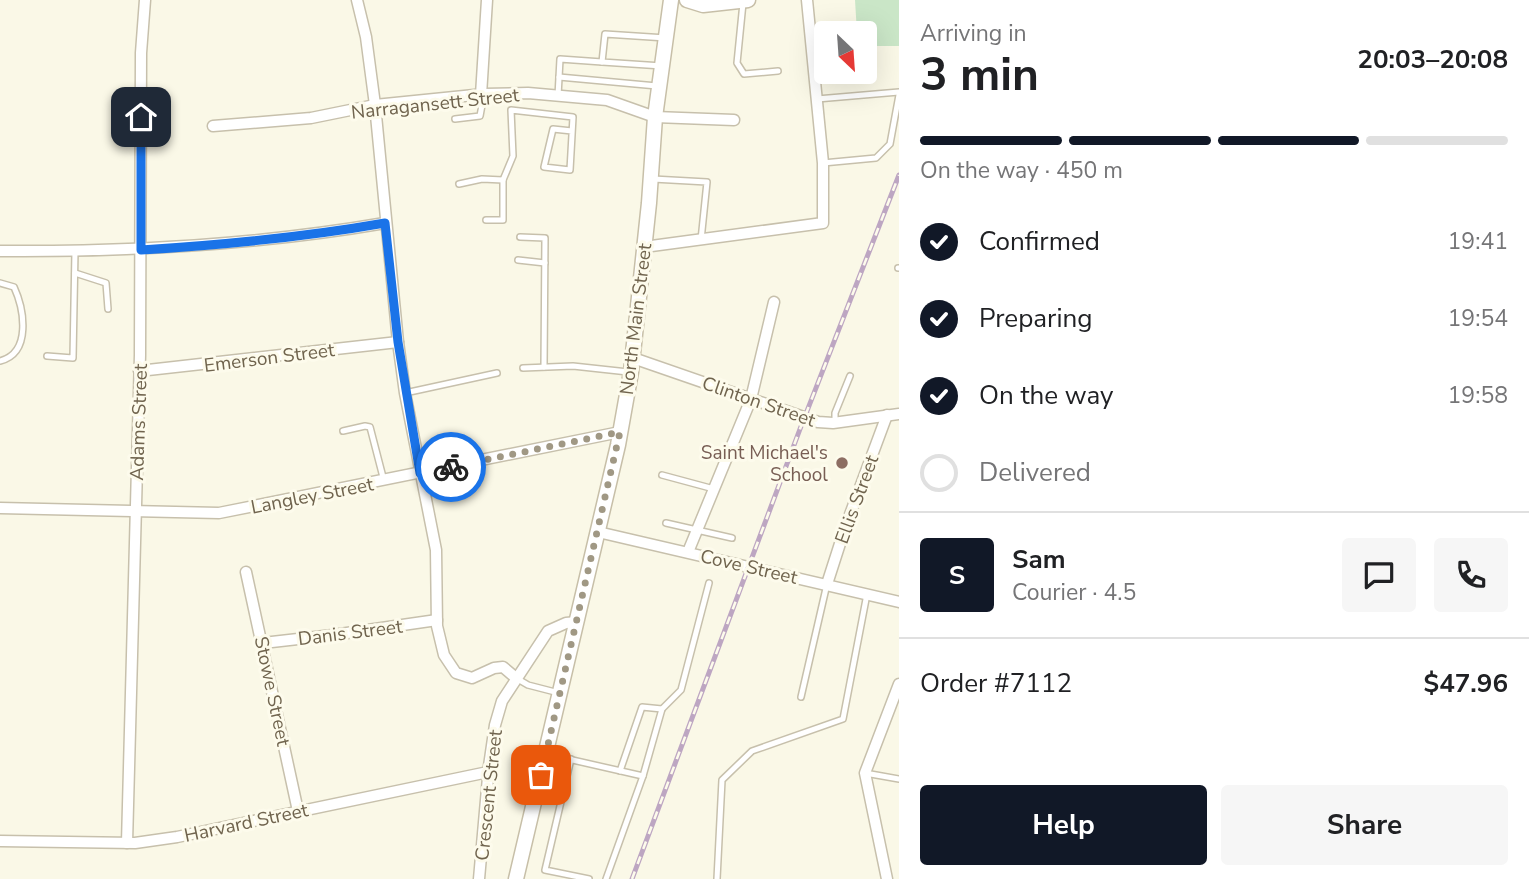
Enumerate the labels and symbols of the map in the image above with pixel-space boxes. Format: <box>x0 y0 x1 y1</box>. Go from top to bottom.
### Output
north arrow <box>814 21 877 84</box>
street label: Narragansett Street <box>350 82 521 126</box>
pin <box>111 87 171 147</box>
street label: North Main Street <box>614 242 658 396</box>
street label: Emerson Street <box>202 337 336 379</box>
street label: Adams Street <box>124 363 154 481</box>
street label: Clinton Street <box>699 370 819 434</box>
courier <box>416 432 486 502</box>
place label: Saint Michael's School <box>701 440 828 488</box>
street label: Ellis Street <box>829 451 885 547</box>
marker: Saint Michael's School <box>834 455 850 471</box>
street label: Langley Street <box>249 471 376 521</box>
street label: Cove Street <box>698 543 800 591</box>
street label: Danis Street <box>296 614 404 652</box>
street label: Stowe Street <box>248 634 296 749</box>
street label: Crescent Street <box>469 728 509 862</box>
pin <box>511 745 571 805</box>
street label: Harvard Street <box>182 797 311 849</box>

